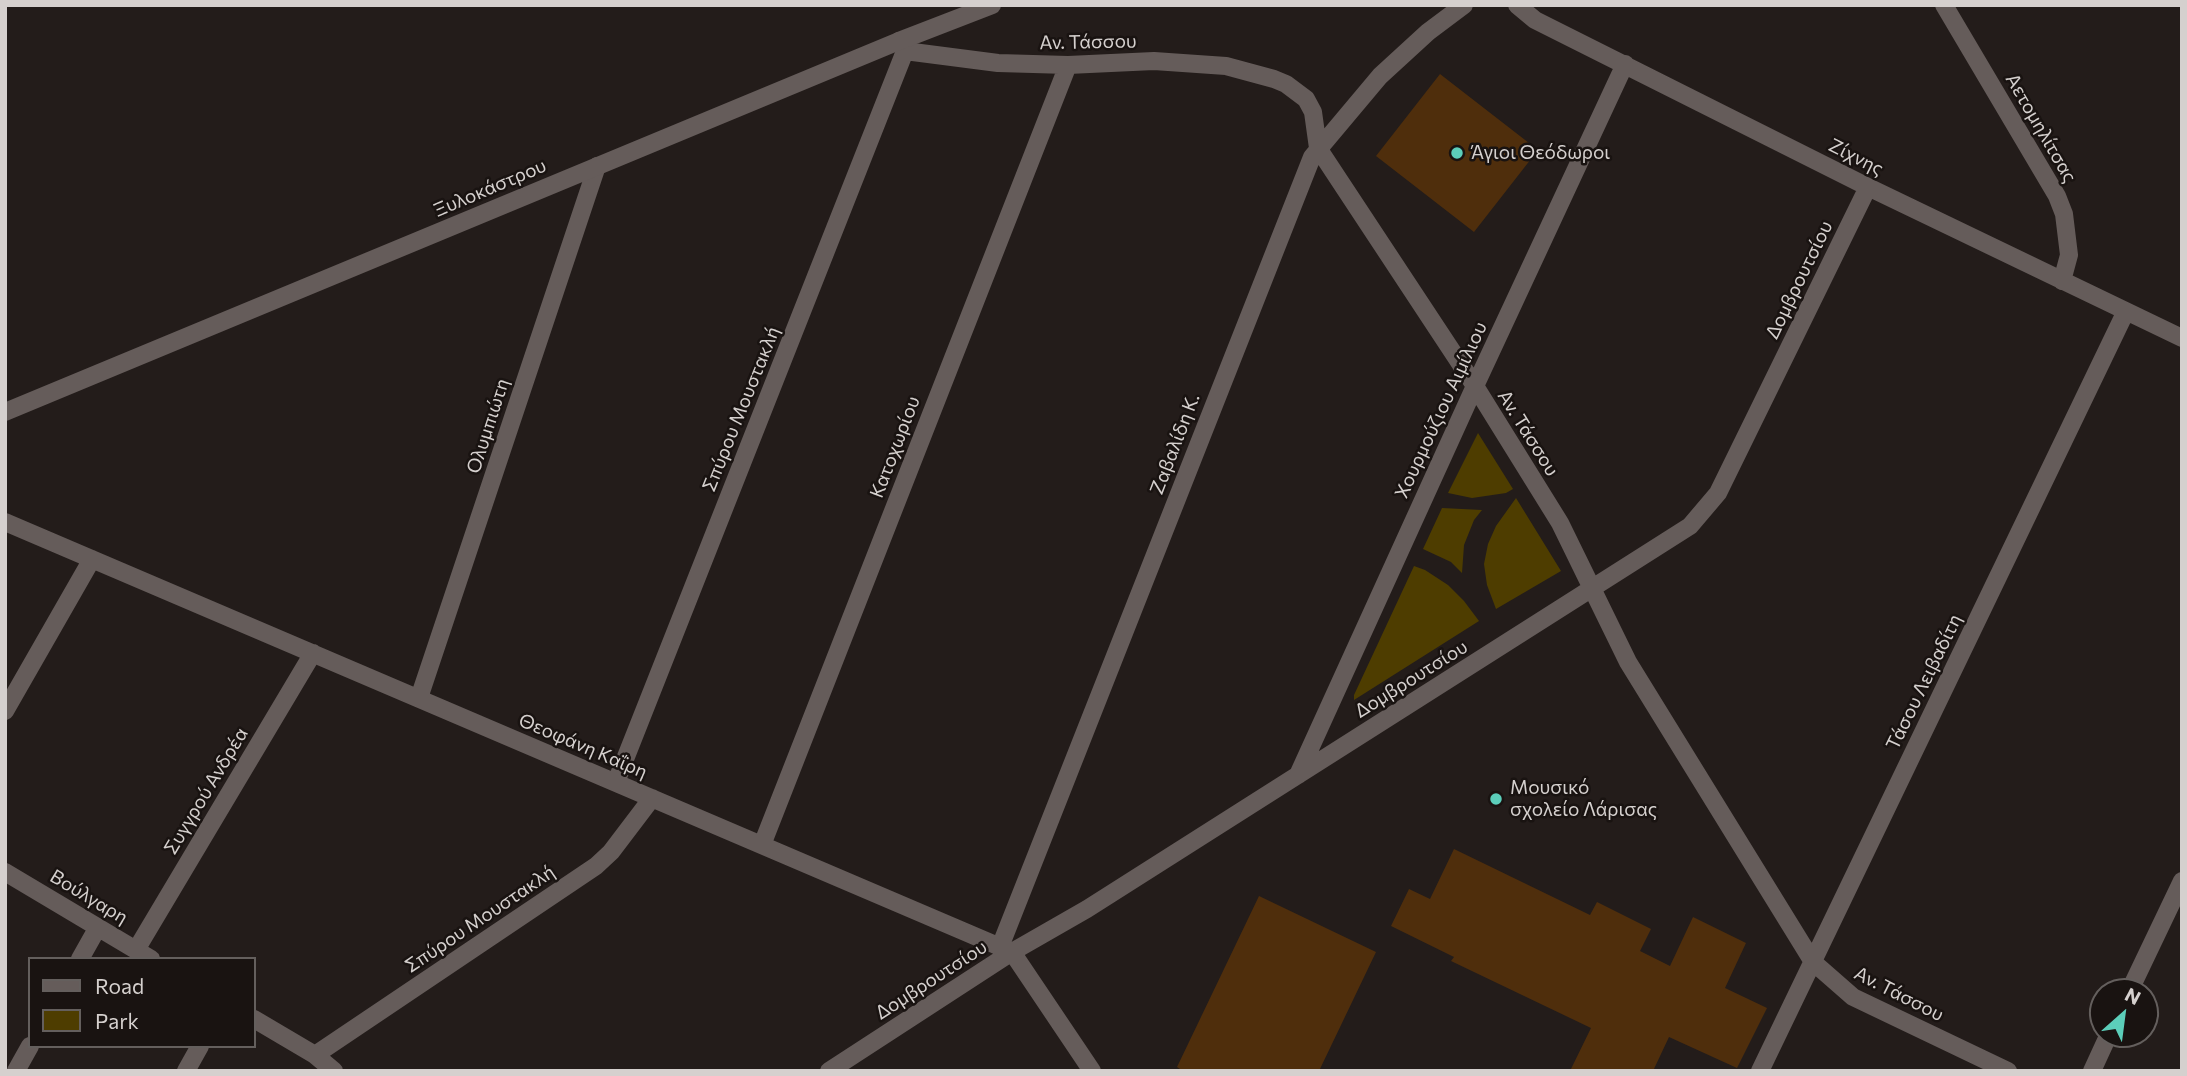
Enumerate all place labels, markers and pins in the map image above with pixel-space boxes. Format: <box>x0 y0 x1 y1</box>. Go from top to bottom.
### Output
place label: Άγιοι Θεόδωροι <box>1471 142 1610 164</box>
marker: Άγιοι Θεόδωροι <box>1449 145 1465 161</box>
place label: Μουσικό σχολείο Λάρισας <box>1510 777 1657 821</box>
marker: Μουσικό σχολείο Λάρισας <box>1488 791 1504 807</box>

